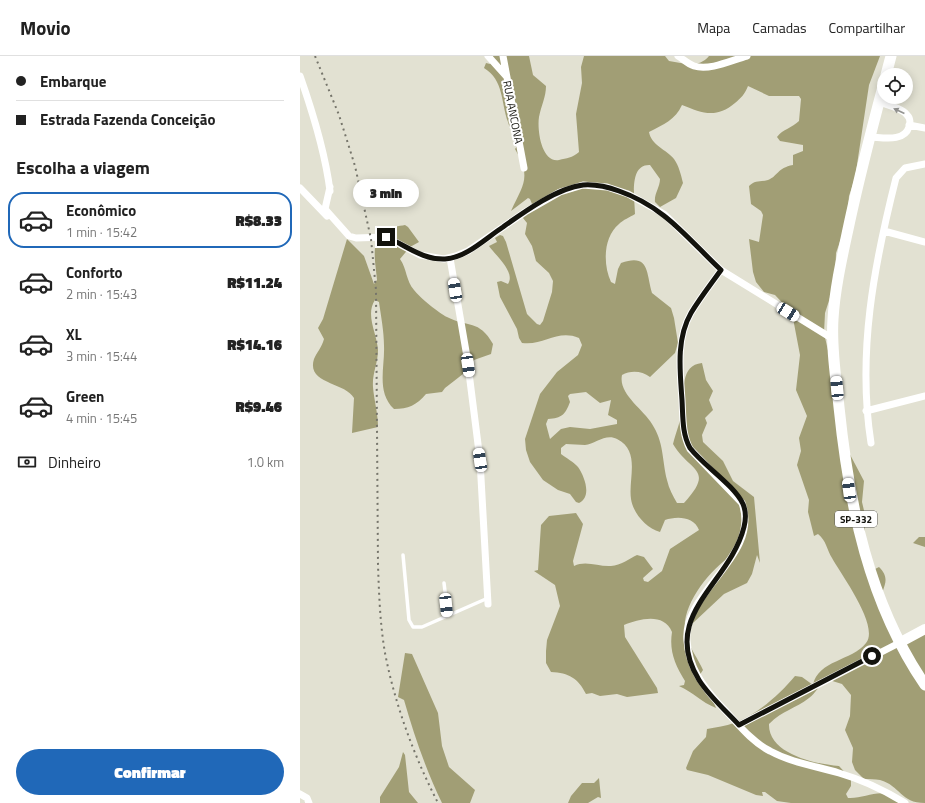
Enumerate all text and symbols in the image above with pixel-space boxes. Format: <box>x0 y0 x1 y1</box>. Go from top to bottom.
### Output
text: Movio <box>20 13 71 42</box>
text: Mapa <box>697 17 730 38</box>
text: Camadas <box>752 17 807 38</box>
text: Compartilhar <box>829 17 905 38</box>
map controls <box>877 68 913 104</box>
button: locate <box>877 68 913 104</box>
text: Embarque <box>40 70 106 93</box>
street label: RUA ANCONA <box>499 79 527 145</box>
text: Estrada Fazenda Conceição <box>40 108 215 131</box>
one-way arrow <box>893 108 905 114</box>
text: Escolha a viagem <box>16 154 150 181</box>
callout: 3 min <box>353 179 419 207</box>
text: 3 min <box>370 183 402 203</box>
text: Econômico <box>66 199 136 222</box>
icon: car <box>18 202 54 238</box>
text: R$8.33 <box>236 209 282 232</box>
text: 1 min · 15:42 <box>66 222 137 242</box>
route end <box>377 228 395 246</box>
text: Conforto <box>66 261 123 284</box>
icon: car <box>18 264 54 300</box>
text: R$11.24 <box>227 271 282 294</box>
car <box>447 277 463 303</box>
text: 2 min · 15:43 <box>66 284 137 304</box>
car <box>775 301 801 323</box>
text: XL <box>66 323 82 346</box>
icon: car <box>18 326 54 362</box>
text: R$14.16 <box>227 333 282 356</box>
text: 3 min · 15:44 <box>66 346 137 366</box>
car <box>460 352 476 378</box>
car <box>830 376 844 400</box>
text: Green <box>66 385 104 408</box>
icon: car <box>18 388 54 424</box>
text: R$9.46 <box>236 395 282 418</box>
text: 4 min · 15:45 <box>66 408 137 428</box>
car <box>472 447 488 473</box>
icon: cash <box>16 451 38 473</box>
text: Dinheiro <box>48 451 101 474</box>
text: 1.0 km <box>247 452 284 472</box>
car <box>841 477 857 503</box>
road number: SP-332 <box>835 511 877 527</box>
car <box>439 592 453 618</box>
route start <box>863 647 881 665</box>
button: Confirmar <box>16 749 284 795</box>

